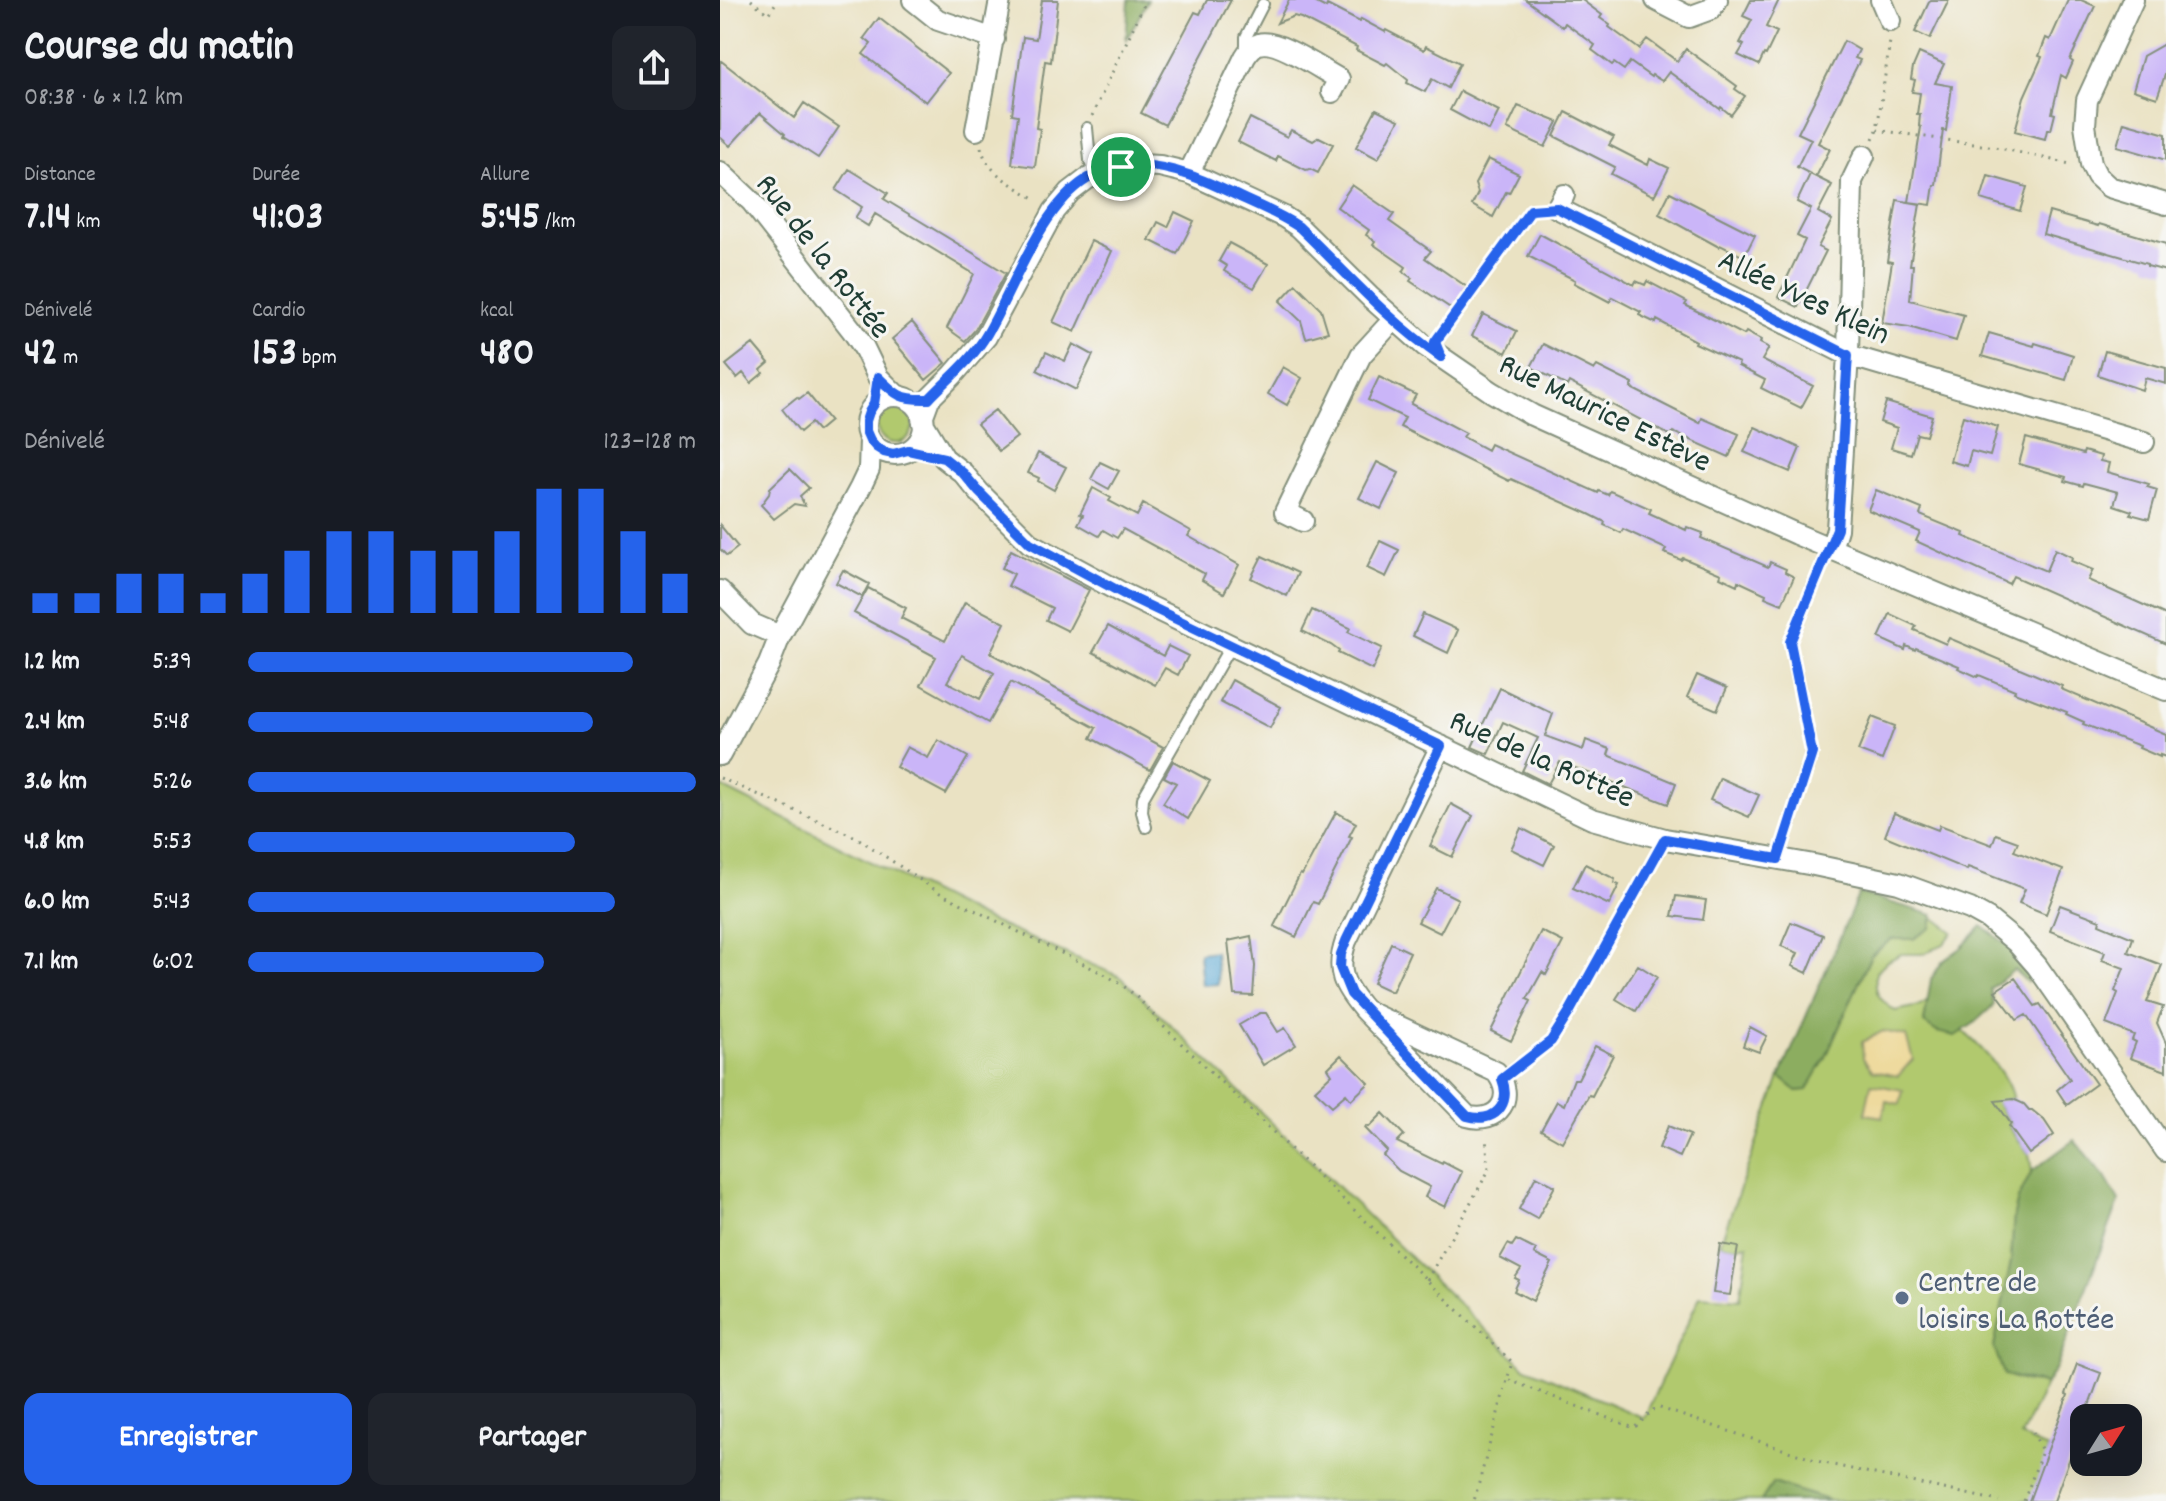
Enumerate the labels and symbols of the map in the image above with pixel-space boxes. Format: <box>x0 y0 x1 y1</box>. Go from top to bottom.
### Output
pin <box>1087 133 1155 201</box>
street label: Rue de la Rottée <box>742 166 900 350</box>
street label: Allée Yves Klein <box>1709 240 1896 359</box>
street label: Rue Maurice Estève <box>1490 344 1718 487</box>
street label: Rue de la Rottée <box>1441 700 1641 823</box>
place label: Centre de loisirs La Rottée <box>1918 1262 2114 1345</box>
marker: Centre de loisirs La Rottée <box>1893 1289 1911 1307</box>
north arrow <box>2070 1404 2142 1476</box>

